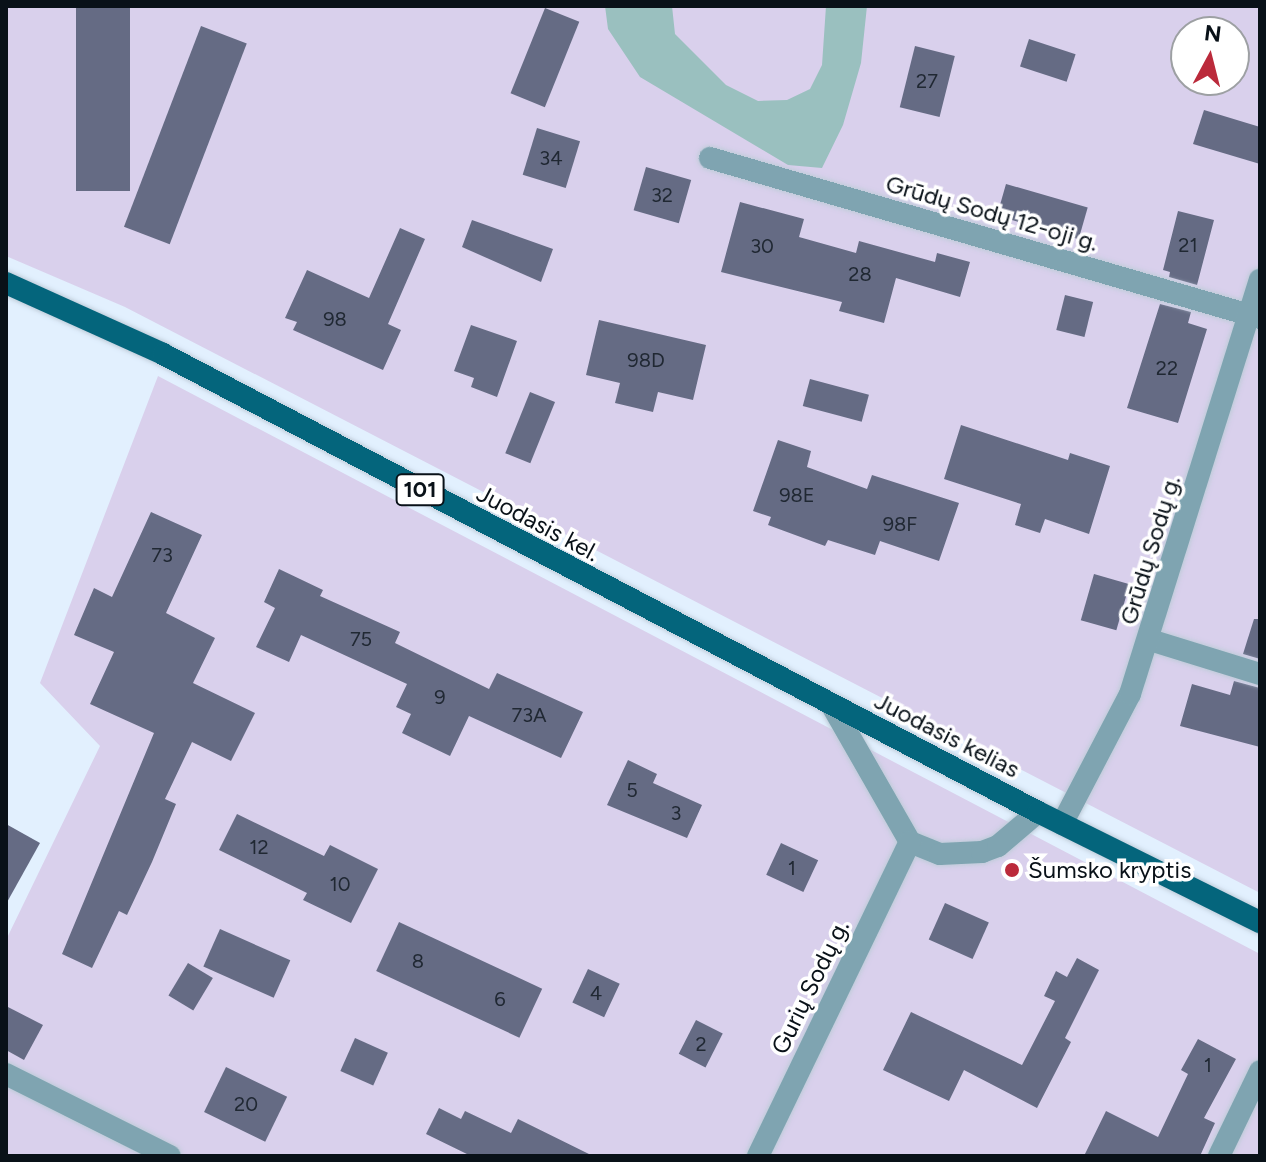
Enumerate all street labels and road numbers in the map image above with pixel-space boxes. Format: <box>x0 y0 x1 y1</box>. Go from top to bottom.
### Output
street label: Grūdų Sodų 12-oji g. <box>883 169 1101 257</box>
road number: 101 <box>394 472 446 508</box>
street label: Grūdų Sodų g. <box>1114 472 1186 628</box>
street label: Juodasis kel. <box>472 479 604 567</box>
street label: Juodasis kelias <box>870 686 1024 784</box>
street label: Gurių Sodų g. <box>765 915 855 1059</box>

